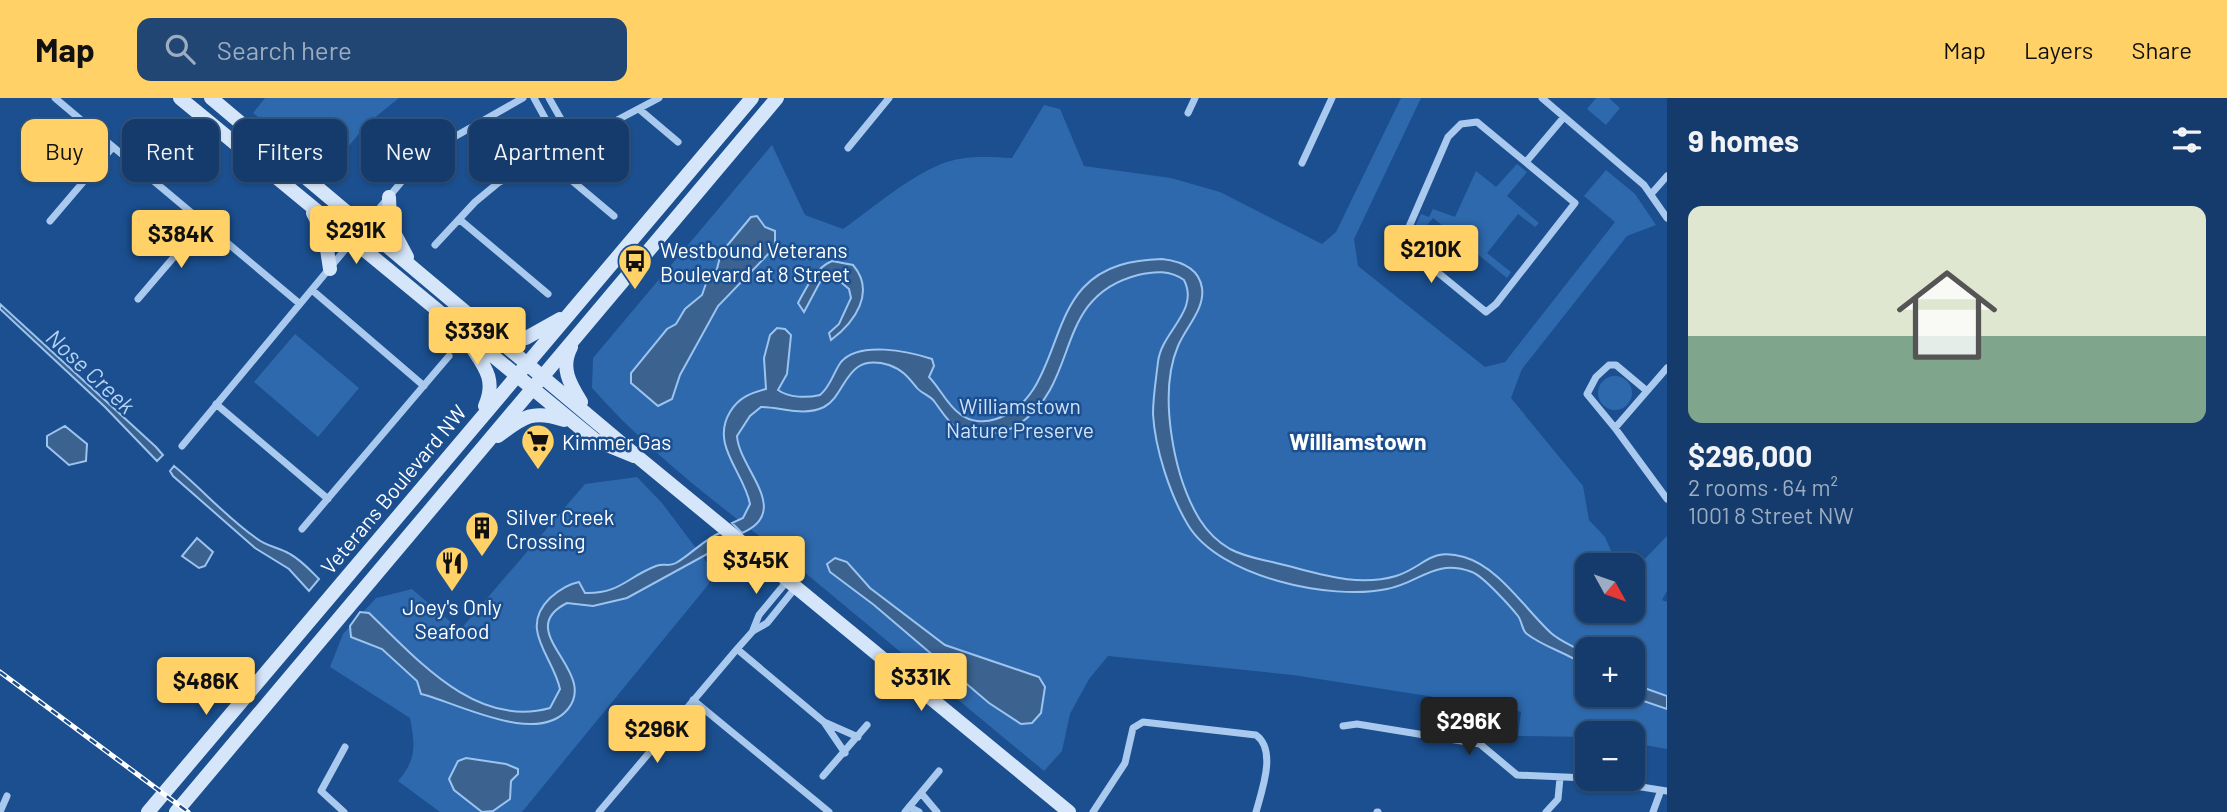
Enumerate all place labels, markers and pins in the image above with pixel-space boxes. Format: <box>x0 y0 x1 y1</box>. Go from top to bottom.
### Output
pin: $291K <box>307 206 405 266</box>
pin: $384K <box>132 211 230 270</box>
pin: $210K <box>1382 226 1480 285</box>
place label: Westbound Veterans Boulevard at 8 Street <box>660 237 850 286</box>
bus stop icon: Westbound Veterans Boulevard at 8 Street <box>616 242 654 291</box>
pin: $339K <box>428 308 526 367</box>
supermarket icon: Kimmer Gas <box>519 422 557 471</box>
place label: Kimmer Gas <box>562 429 671 454</box>
place label: Silver Creek Crossing <box>506 504 614 553</box>
building icon: Silver Creek Crossing <box>463 509 501 558</box>
pin: $345K <box>707 536 805 596</box>
restaurant icon: Joey's Only Seafood <box>433 544 471 593</box>
place label: Joey's Only Seafood <box>402 594 502 643</box>
pin: $331K <box>872 654 970 713</box>
pin: $486K <box>157 658 255 717</box>
pin: $296K <box>1420 698 1518 757</box>
pin: $296K <box>608 706 706 765</box>

